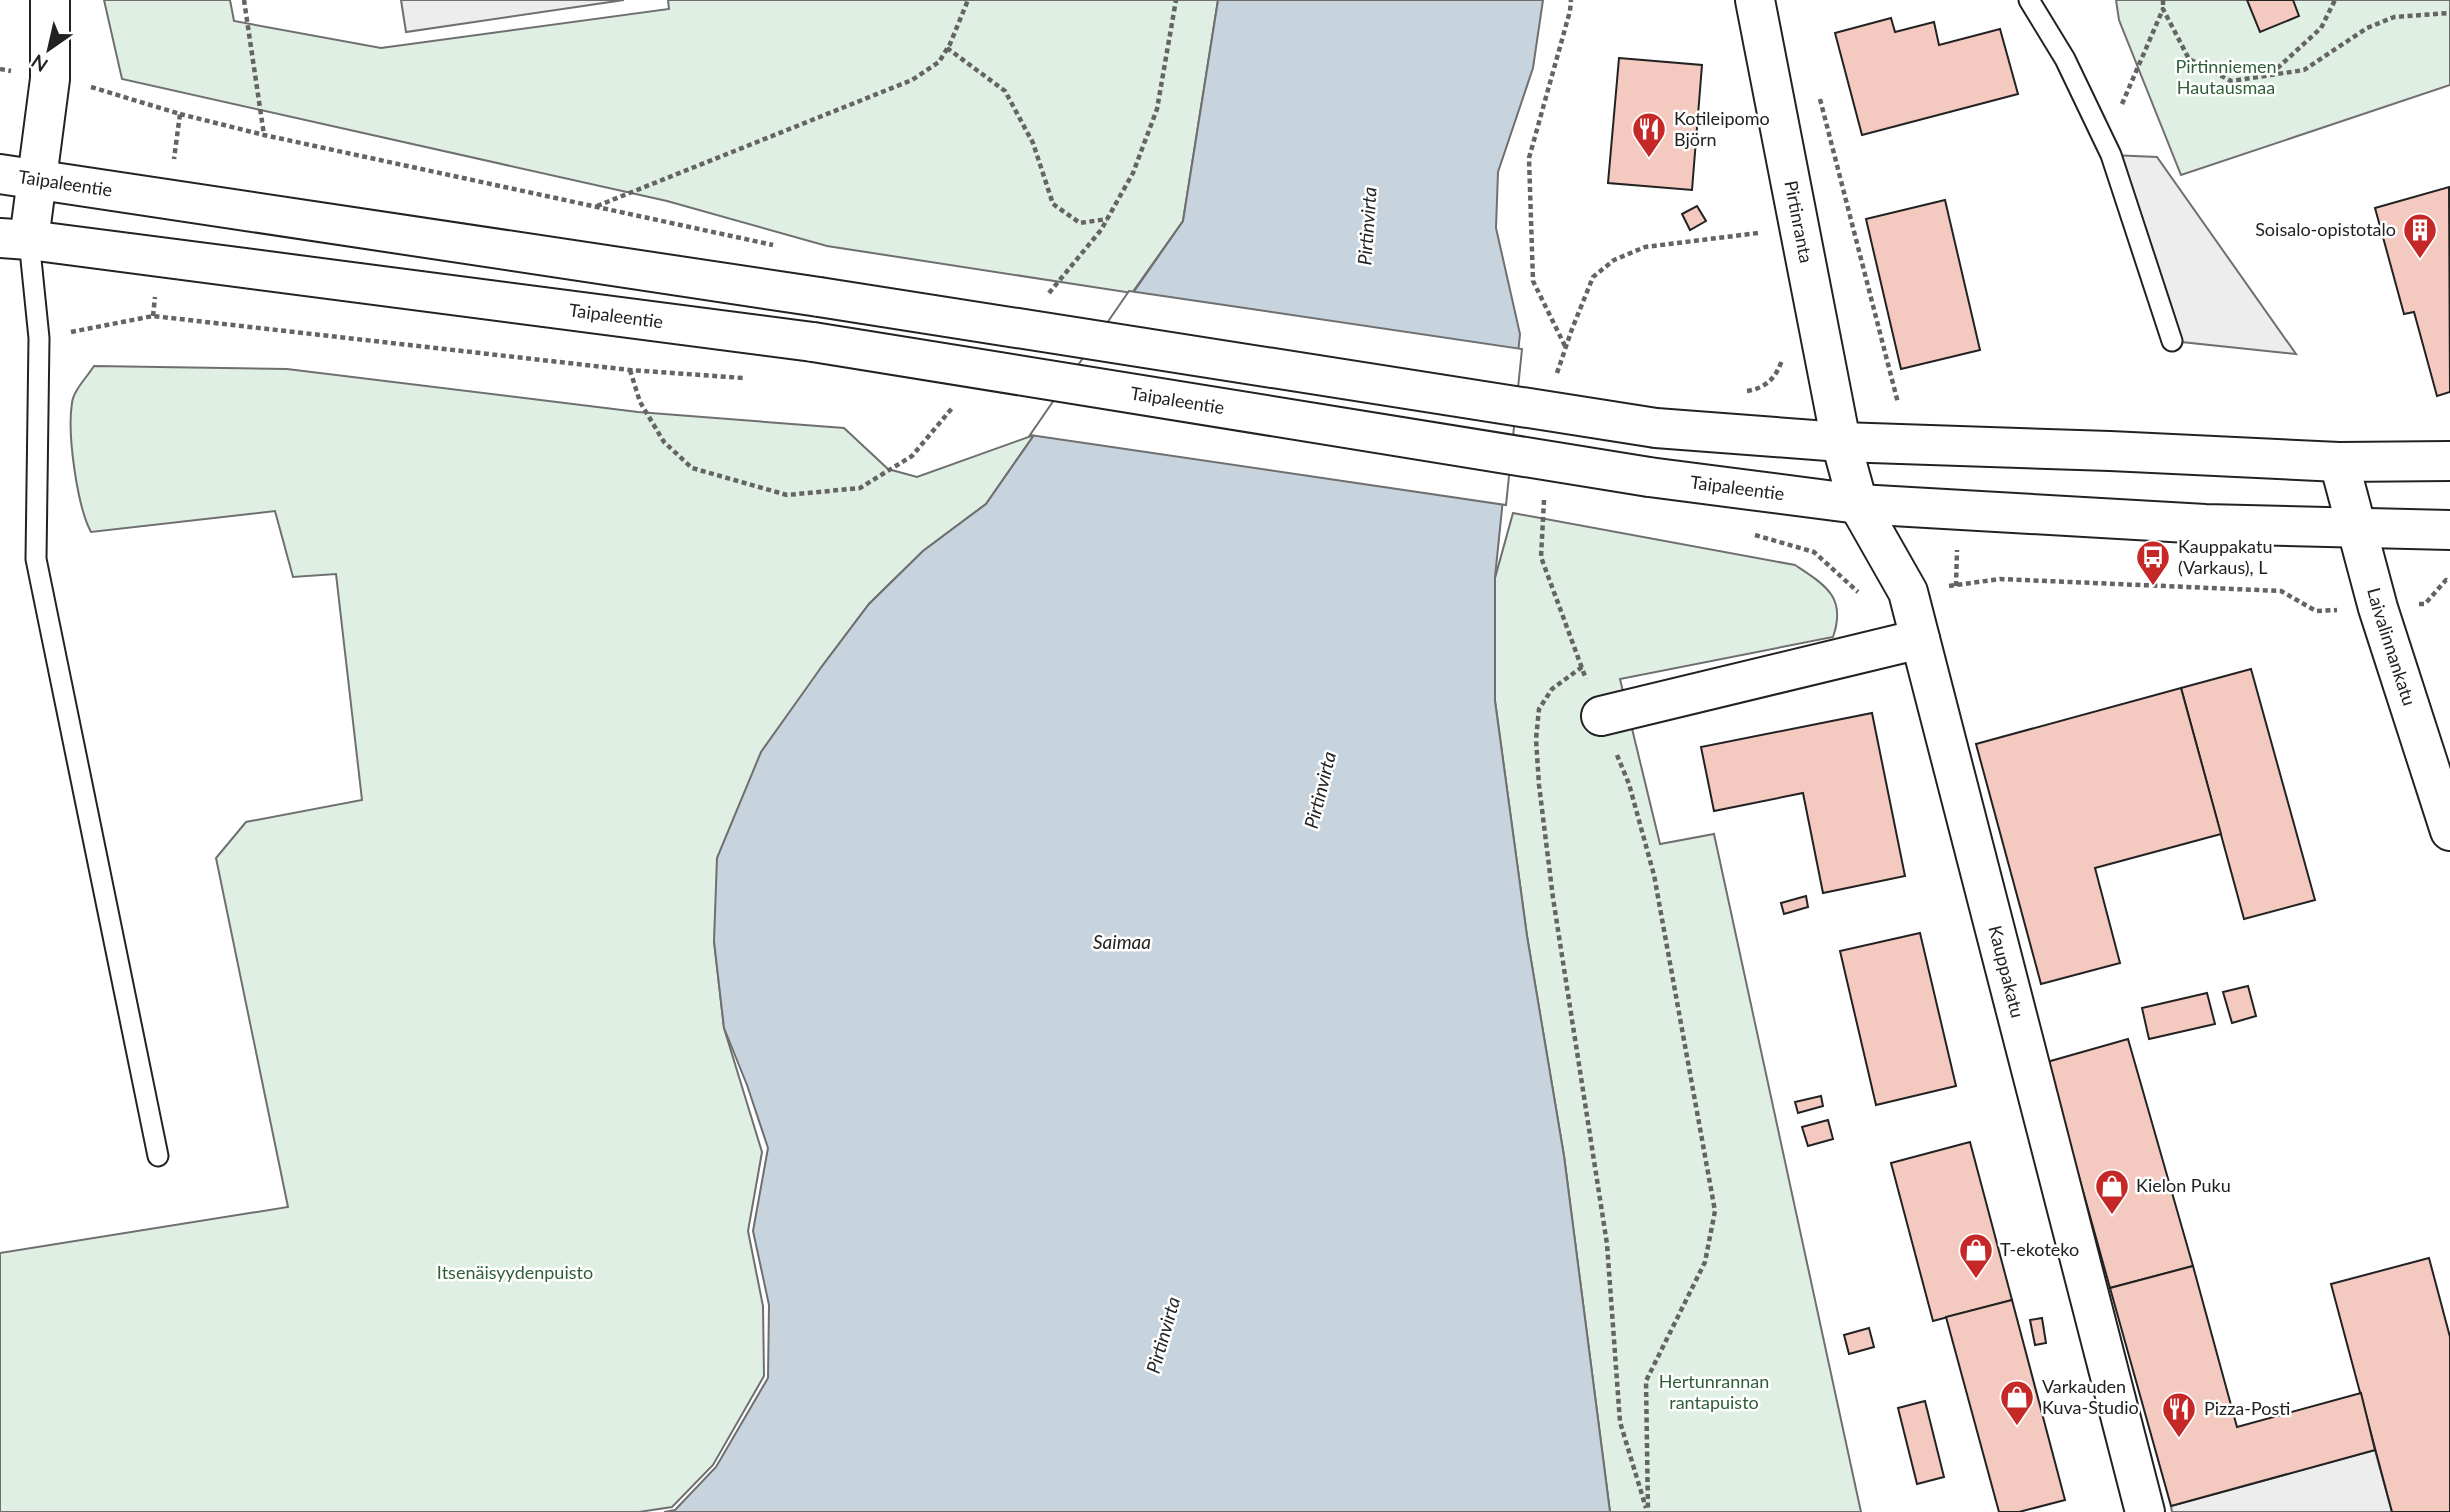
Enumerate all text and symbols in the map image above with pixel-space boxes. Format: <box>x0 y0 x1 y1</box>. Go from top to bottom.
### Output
north arrow <box>14 14 84 84</box>
text: N <box>27 50 52 77</box>
park label: Pirtinniemen Hautausmaa <box>2176 55 2276 98</box>
place label: Kotileipomo Björn <box>1674 107 1770 150</box>
restaurant icon: Kotileipomo Björn <box>1630 110 1668 159</box>
street label: Taipaleentie <box>17 165 114 201</box>
street label: Pirtinranta <box>1780 179 1818 265</box>
water label: Pirtinvirta <box>1352 186 1381 266</box>
building icon: Soisalo-opistotalo <box>2401 211 2439 260</box>
place label: Soisalo-opistotalo <box>2255 218 2396 240</box>
street label: Taipaleentie <box>568 298 664 332</box>
street label: Taipaleentie <box>1129 381 1226 418</box>
street label: Taipaleentie <box>1689 470 1786 504</box>
place label: Kauppakatu (Varkaus), L <box>2178 535 2272 578</box>
bus stop icon: Kauppakatu (Varkaus), L <box>2134 538 2172 587</box>
street label: Laivalinnankatu <box>2363 585 2421 708</box>
water label: Pirtinvirta <box>1299 749 1340 831</box>
street label: Kauppakatu <box>1984 923 2029 1020</box>
water label: Saimaa <box>1093 930 1151 953</box>
shop icon: Kielon Puku <box>2093 1167 2131 1216</box>
place label: Kielon Puku <box>2136 1174 2231 1196</box>
shop icon: T-ekoteko <box>1957 1231 1995 1280</box>
place label: T-ekoteko <box>2000 1238 2079 1260</box>
park label: Itsenäisyydenpuisto <box>437 1261 593 1283</box>
water label: Pirtinvirta <box>1141 1294 1184 1376</box>
park label: Hertunrannan rantapuisto <box>1659 1370 1769 1413</box>
place label: Varkauden Kuva-Studio <box>2042 1375 2139 1418</box>
shop icon: Varkauden Kuva-Studio <box>1998 1378 2036 1427</box>
restaurant icon: Pizza-Posti <box>2160 1390 2198 1439</box>
place label: Pizza-Posti <box>2204 1397 2290 1419</box>

